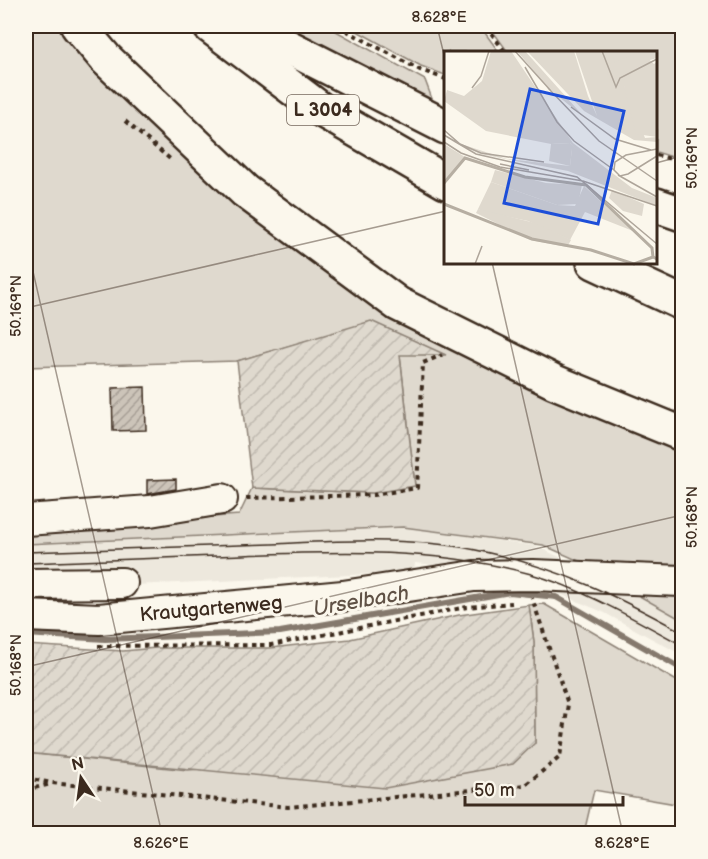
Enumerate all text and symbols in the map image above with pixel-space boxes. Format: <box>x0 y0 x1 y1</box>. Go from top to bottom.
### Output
text: 8.628°E <box>411 8 467 27</box>
inset map <box>444 51 657 264</box>
road number: L 3004 <box>287 95 359 125</box>
text: 50.169°N <box>683 127 702 189</box>
text: 50.169°N <box>7 275 26 337</box>
text: 50.168°N <box>683 486 702 548</box>
water label: Urselbach <box>311 580 411 622</box>
street label: Krautgartenweg <box>139 591 283 627</box>
text: 50.168°N <box>7 634 26 696</box>
north arrow <box>51 748 111 808</box>
text: N <box>70 754 86 775</box>
scale bar <box>465 769 622 807</box>
text: 50 m <box>474 780 515 801</box>
text: 8.626°E <box>133 834 189 853</box>
text: 8.628°E <box>594 834 650 853</box>

